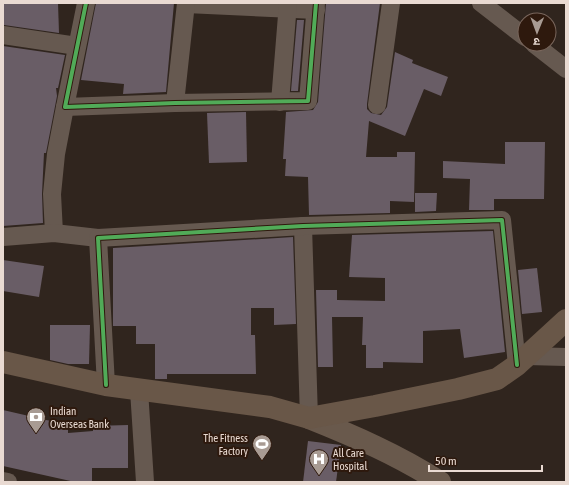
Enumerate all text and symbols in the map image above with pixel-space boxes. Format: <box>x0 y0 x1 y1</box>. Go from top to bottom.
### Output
north arrow <box>517 12 557 52</box>
text: उ <box>533 36 540 48</box>
place label: Indian Overseas Bank <box>50 405 109 430</box>
bank icon: Indian Overseas Bank <box>25 406 47 434</box>
place label: The Fitness Factory <box>203 432 248 457</box>
sports icon: The Fitness Factory <box>251 433 273 461</box>
place label: All Care Hospital <box>333 447 367 472</box>
scale bar <box>429 447 542 473</box>
hospital icon: All Care Hospital <box>308 448 330 476</box>
text: 50 m <box>435 454 457 468</box>

